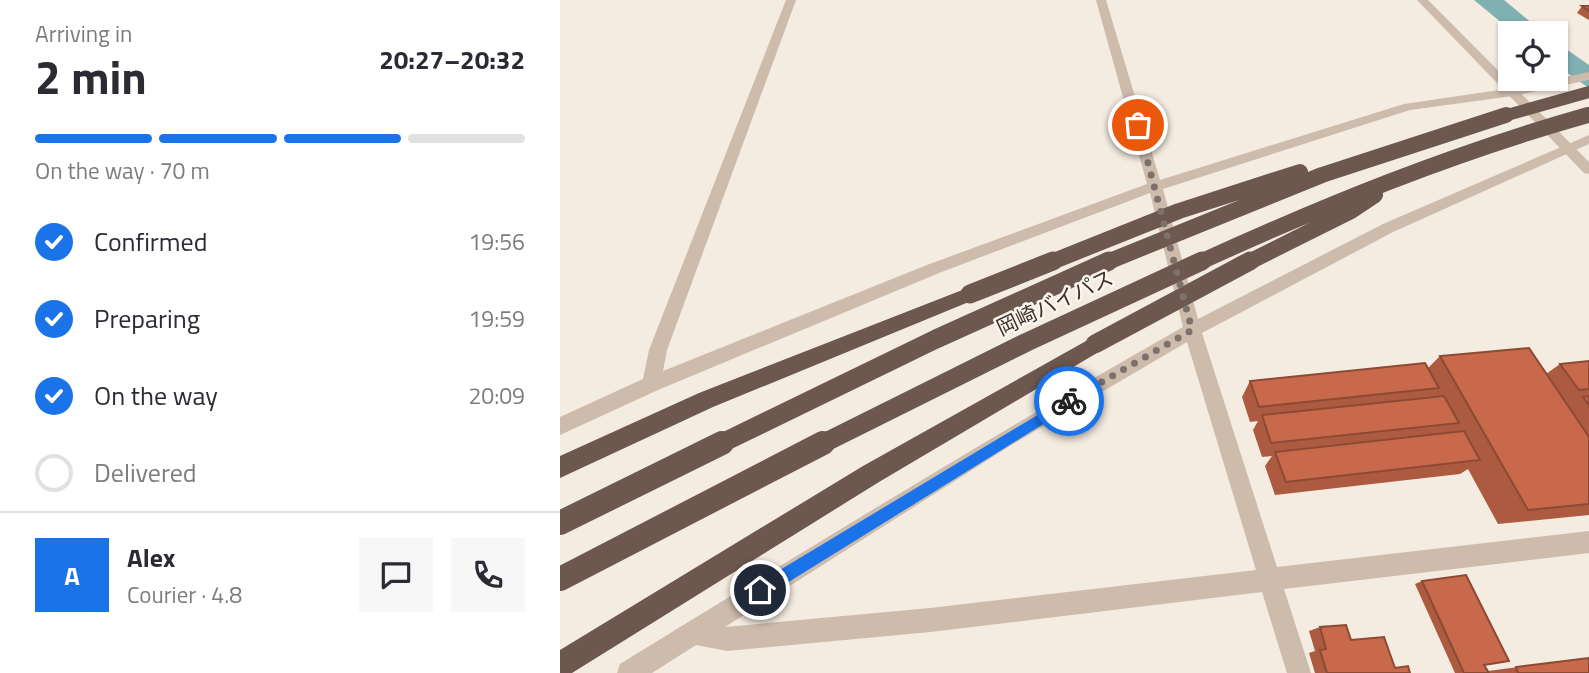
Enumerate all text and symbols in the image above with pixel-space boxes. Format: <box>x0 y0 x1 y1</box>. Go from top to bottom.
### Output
text: Arriving in <box>35 16 132 51</box>
map controls <box>1498 21 1568 91</box>
button: locate <box>1498 21 1568 91</box>
text: 20:27–20:32 <box>379 40 525 79</box>
text: 2 min <box>35 42 147 112</box>
pin <box>1108 95 1168 155</box>
icon: bag <box>1119 106 1157 144</box>
text: On the way · 70 m <box>35 153 210 188</box>
text: Confirmed <box>94 222 208 261</box>
icon: check <box>35 223 73 261</box>
text: 19:56 <box>468 224 525 259</box>
street label: 岡崎バイパス <box>991 261 1118 343</box>
text: Preparing <box>94 299 200 338</box>
icon: check <box>35 300 73 338</box>
text: 19:59 <box>468 301 525 336</box>
courier <box>1034 366 1104 436</box>
text: On the way <box>94 376 218 415</box>
icon: check <box>35 377 73 415</box>
text: 20:09 <box>468 378 525 413</box>
icon: bike <box>1050 382 1088 420</box>
text: Delivered <box>94 453 197 492</box>
text: Alex <box>127 538 175 577</box>
button: chat <box>359 538 433 612</box>
button: phone <box>451 538 525 612</box>
text: A <box>64 556 80 595</box>
pin <box>730 560 790 620</box>
icon: home <box>741 571 779 609</box>
text: Courier · 4.8 <box>127 577 242 612</box>

